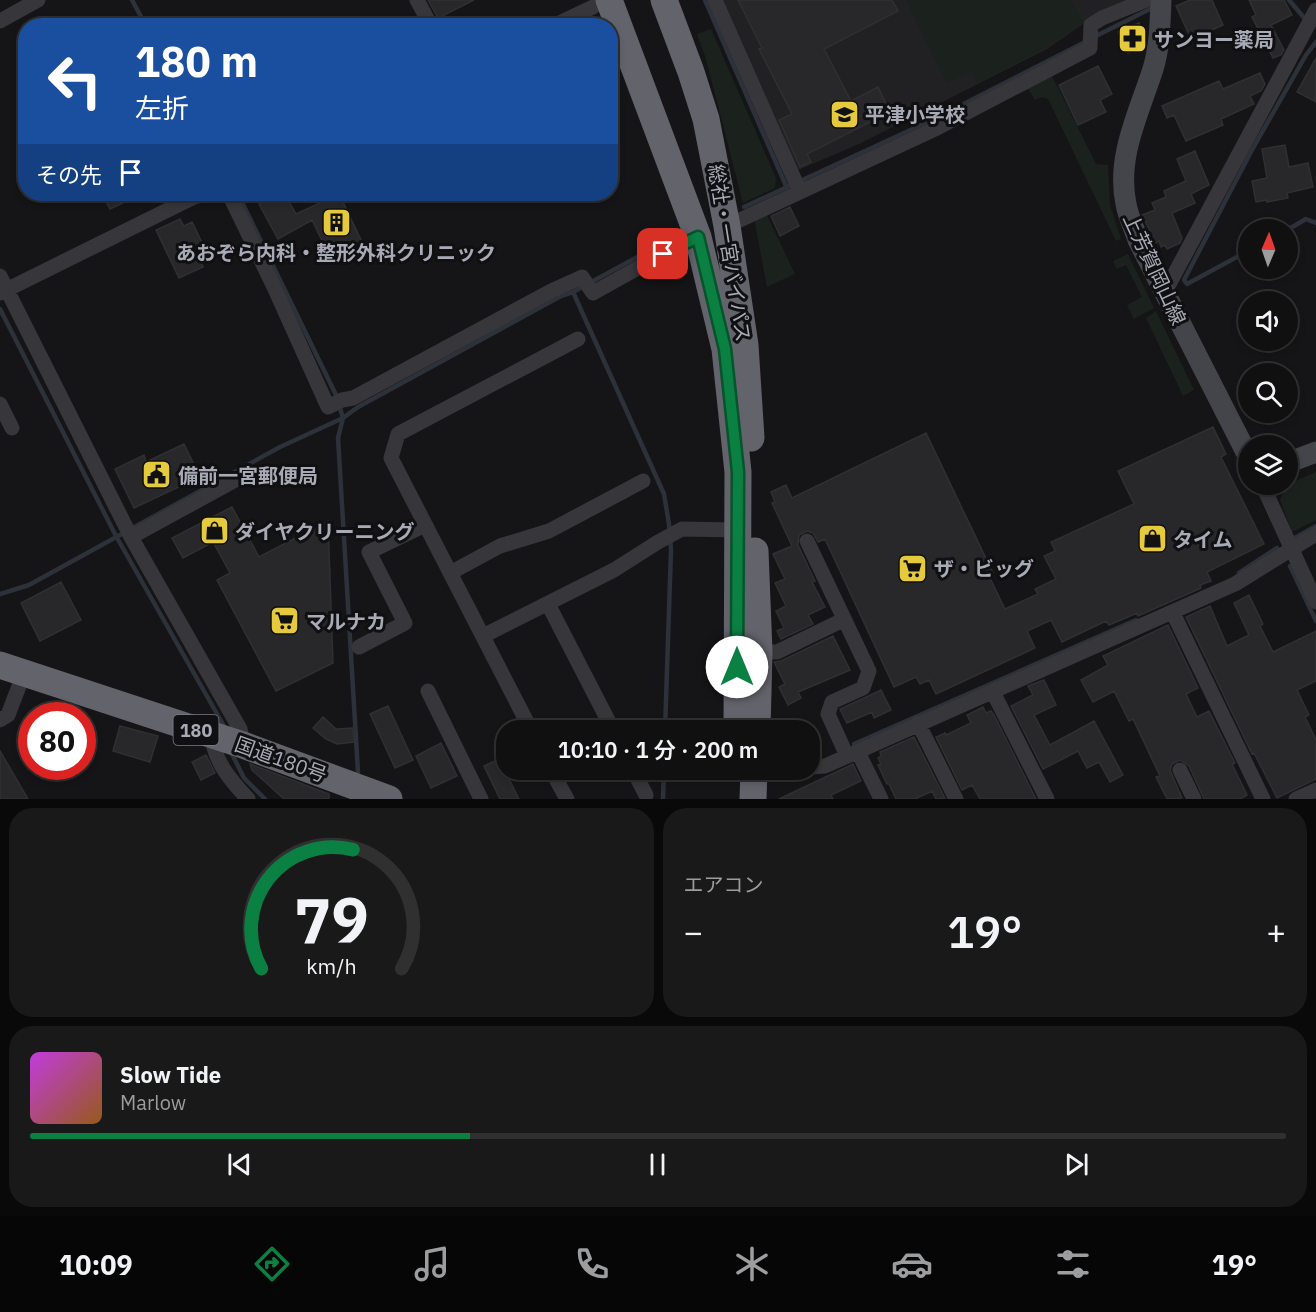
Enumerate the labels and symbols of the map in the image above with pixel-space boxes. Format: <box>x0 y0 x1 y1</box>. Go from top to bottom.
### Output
pharmacy icon: サンヨー薬局 <box>1117 23 1149 55</box>
place label: サンヨー薬局 <box>1154 26 1274 53</box>
school or university icon: 平津小学校 <box>828 98 860 130</box>
place label: 平津小学校 <box>865 101 965 128</box>
street label: 総社・一宮バイパス <box>703 162 757 344</box>
building icon: あおぞら内科・整形外科クリニック <box>320 206 352 238</box>
street label: 上芳賀岡山線 <box>1117 209 1193 329</box>
north arrow <box>1238 219 1298 279</box>
pin <box>637 228 688 279</box>
place label: あおぞら内科・整形外科クリニック <box>176 239 496 266</box>
public building icon: 備前一宮郵便局 <box>141 459 173 491</box>
place label: 備前一宮郵便局 <box>178 462 318 489</box>
shop icon: ダイヤクリーニング <box>198 515 230 547</box>
place label: ダイヤクリーニング <box>235 518 414 545</box>
shop icon: タイム <box>1136 523 1168 555</box>
place label: タイム <box>1173 526 1233 553</box>
supermarket icon: ザ・ビッグ <box>897 552 929 584</box>
place label: ザ・ビッグ <box>934 555 1034 582</box>
supermarket icon: マルナカ <box>269 605 301 637</box>
place label: マルナカ <box>306 608 386 635</box>
position arrow <box>705 635 769 699</box>
speed limit sign: 80 <box>18 702 96 780</box>
road number: 180 <box>174 715 218 745</box>
street label: 国道180号 <box>231 730 331 788</box>

